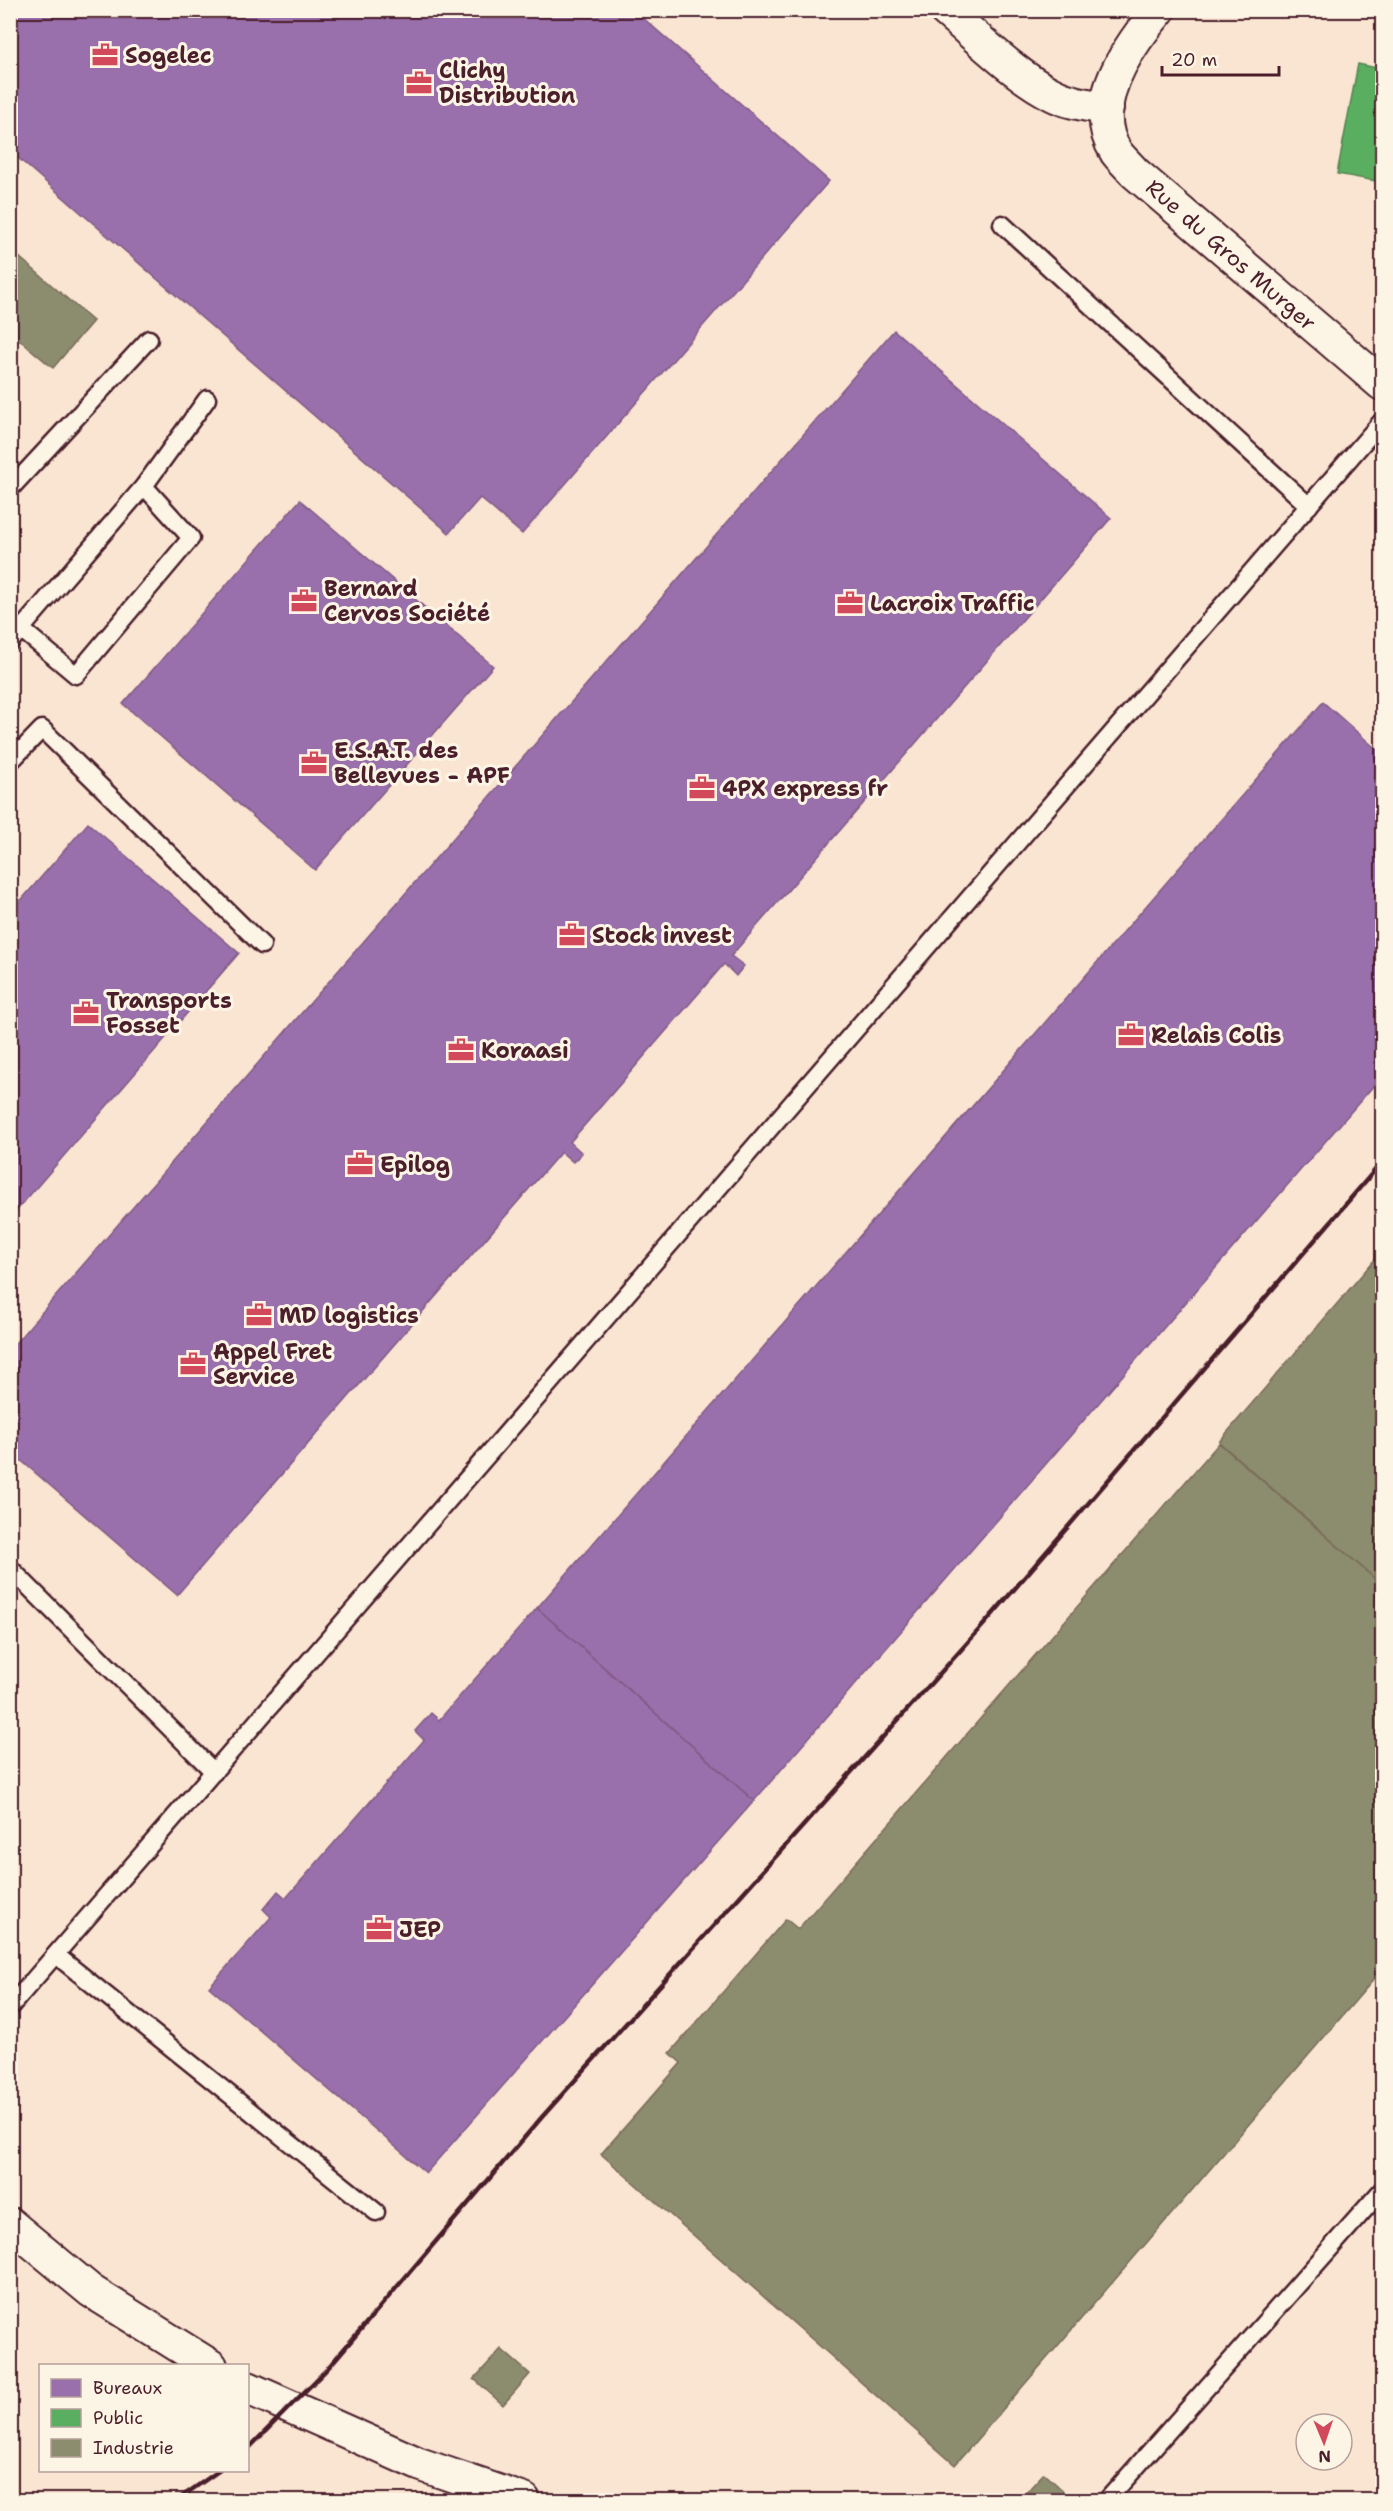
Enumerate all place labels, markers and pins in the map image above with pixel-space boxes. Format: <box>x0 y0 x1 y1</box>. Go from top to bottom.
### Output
office icon: Sogelec <box>90 40 120 70</box>
place label: Sogelec <box>125 41 212 70</box>
place label: Clichy Distribution <box>439 56 576 110</box>
office icon: Clichy Distribution <box>404 68 434 98</box>
place label: Bernard Cervos Société <box>324 574 490 628</box>
office icon: Bernard Cervos Société <box>289 586 319 616</box>
office icon: Lacroix Traffic <box>835 588 865 618</box>
place label: Lacroix Traffic <box>870 589 1035 618</box>
place label: E.S.A.T. des Bellevues - APF <box>334 736 510 790</box>
office icon: E.S.A.T. des Bellevues - APF <box>299 748 329 778</box>
office icon: 4PX express fr <box>687 773 717 803</box>
place label: 4PX express fr <box>722 774 888 803</box>
office icon: Stock invest <box>557 920 587 950</box>
place label: Stock invest <box>592 921 732 950</box>
place label: Transports Fosset <box>106 986 232 1040</box>
office icon: Transports Fosset <box>71 998 101 1028</box>
office icon: Relais Colis <box>1116 1020 1146 1050</box>
place label: Relais Colis <box>1151 1021 1281 1050</box>
office icon: Koraasi <box>446 1035 476 1065</box>
place label: Koraasi <box>481 1036 569 1065</box>
office icon: Epilog <box>345 1149 375 1179</box>
place label: Epilog <box>380 1150 450 1179</box>
office icon: MD logistics <box>244 1300 274 1330</box>
place label: MD logistics <box>279 1301 419 1330</box>
place label: Appel Fret Service <box>213 1337 332 1391</box>
office icon: Appel Fret Service <box>178 1349 208 1379</box>
office icon: JEP <box>364 1914 394 1944</box>
place label: JEP <box>399 1915 441 1944</box>

